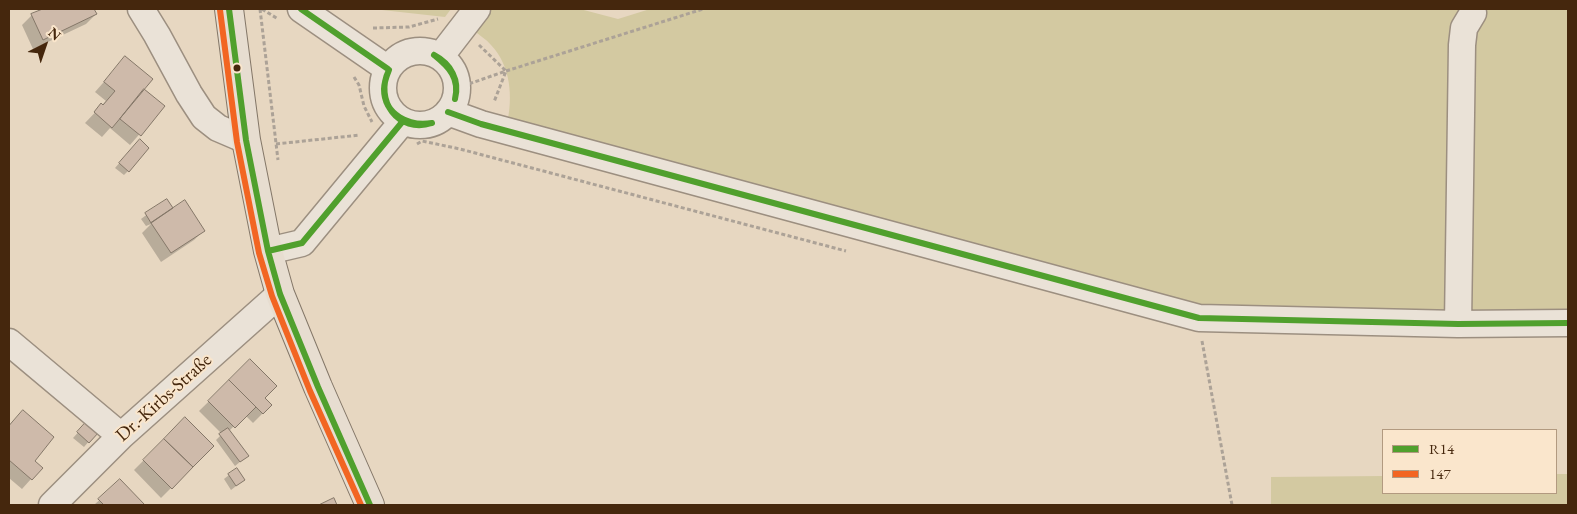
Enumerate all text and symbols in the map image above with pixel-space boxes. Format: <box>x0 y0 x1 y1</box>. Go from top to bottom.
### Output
north arrow <box>20 20 70 70</box>
text: N <box>45 23 65 44</box>
unlabelled marker <box>232 63 242 73</box>
street label: Dr.-Kirbs-Straße <box>111 349 217 447</box>
legend <box>1382 429 1557 494</box>
text: R14 <box>1429 439 1454 458</box>
text: 147 <box>1429 464 1451 483</box>

